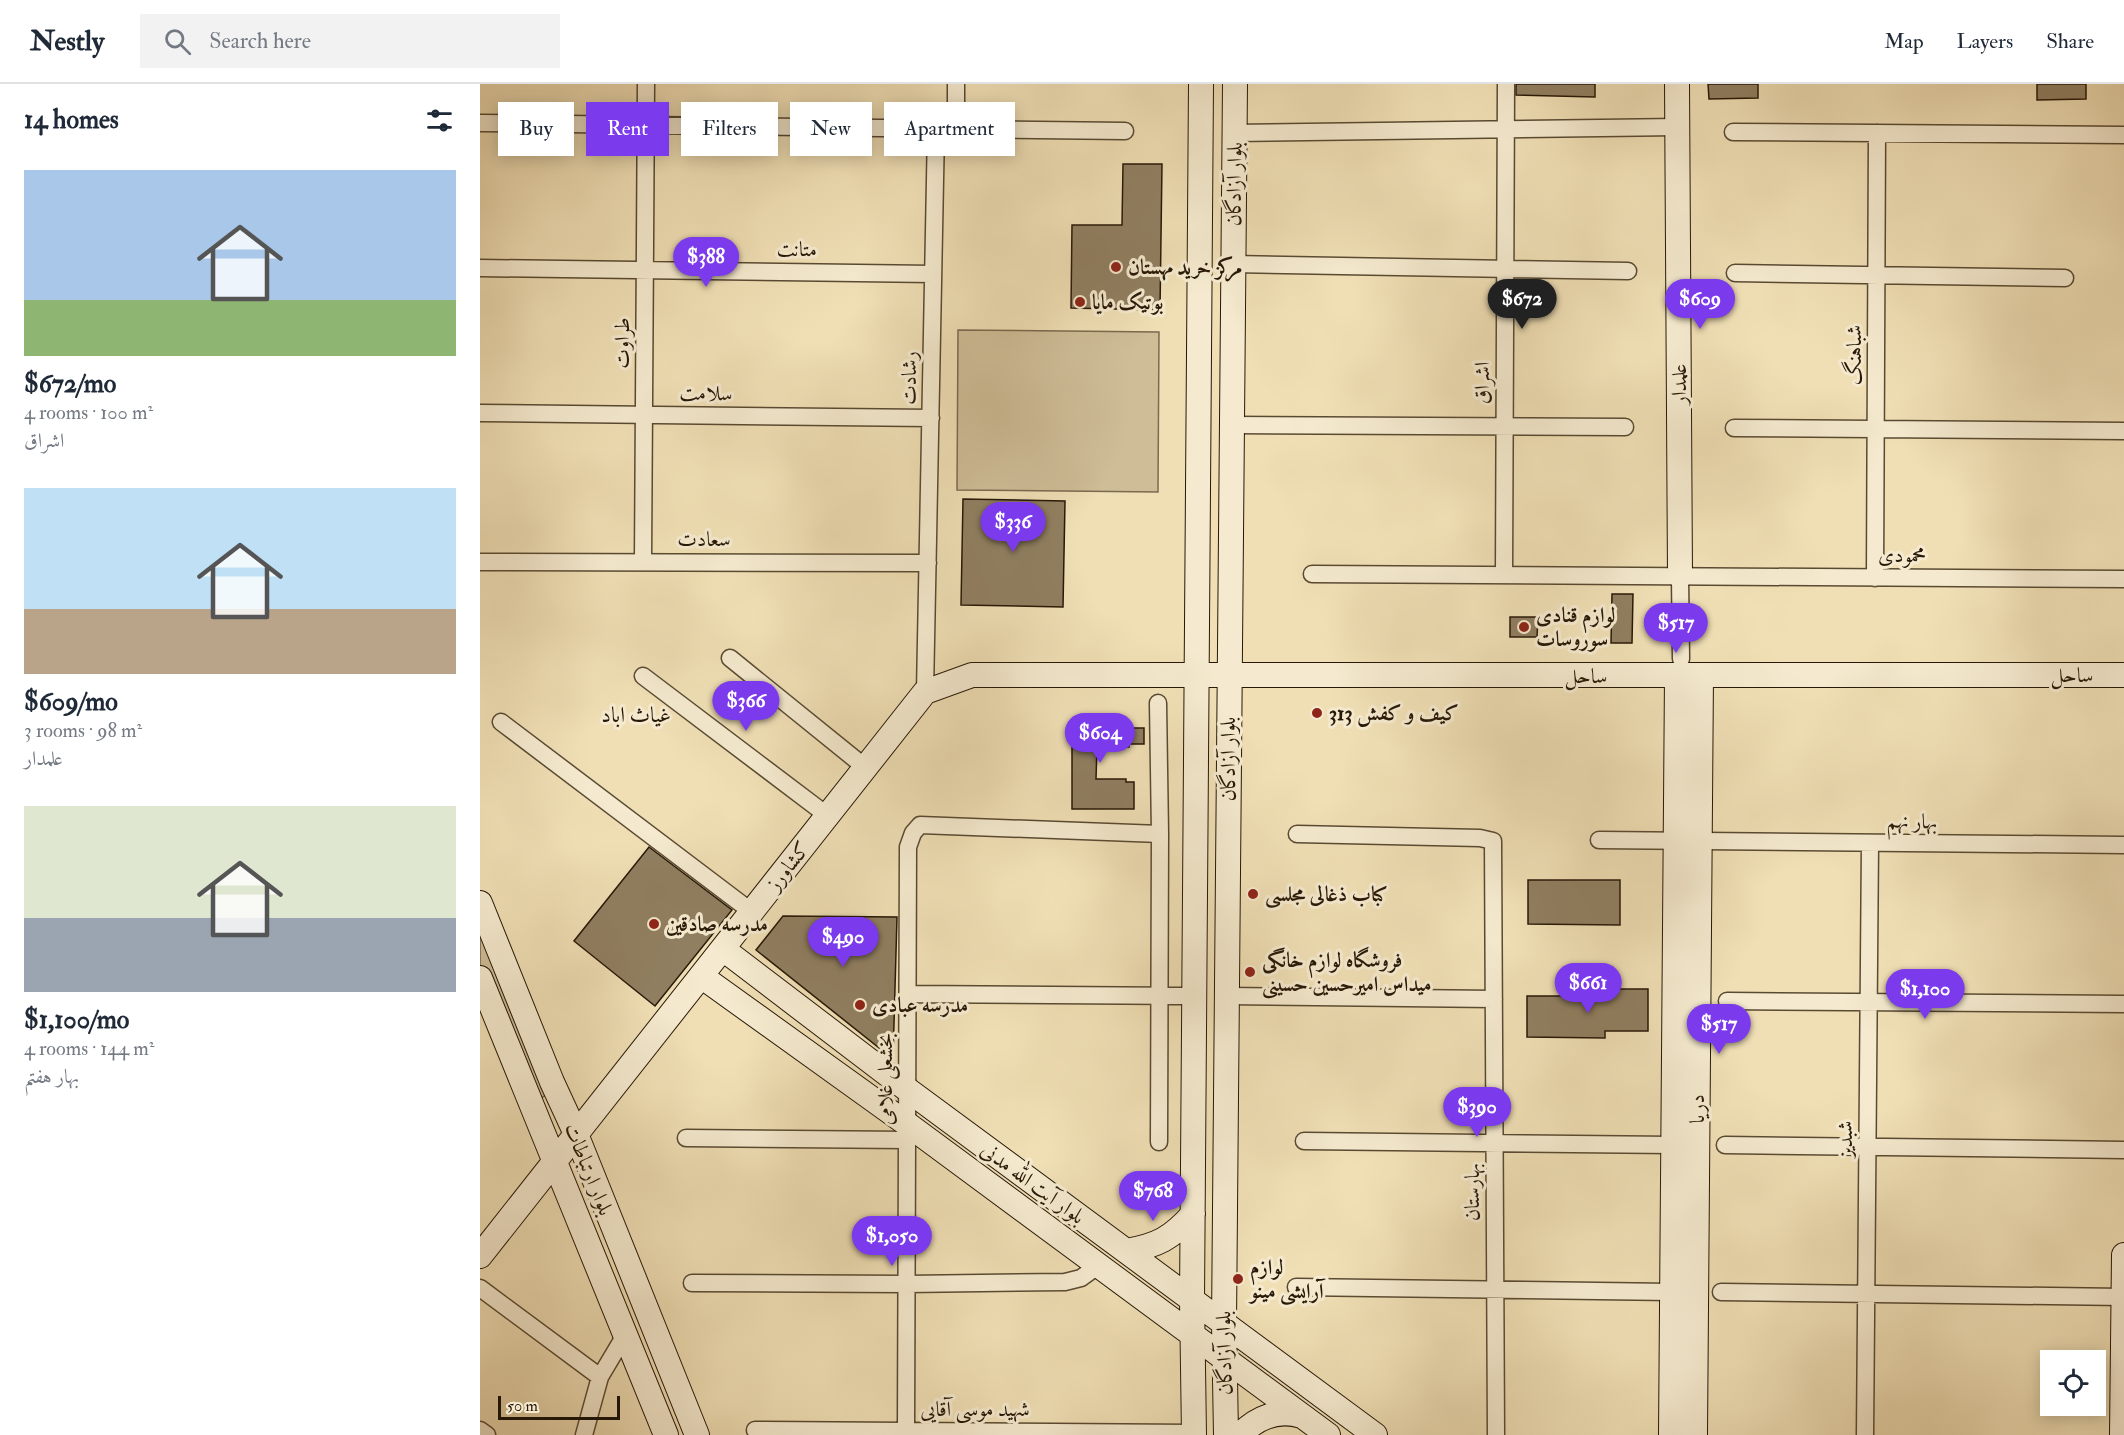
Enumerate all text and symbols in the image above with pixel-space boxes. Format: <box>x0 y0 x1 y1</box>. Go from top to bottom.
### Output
search box <box>140 14 560 68</box>
text: Nestly <box>30 24 104 59</box>
icon: search <box>161 25 194 58</box>
text: Search here <box>209 27 311 55</box>
text: Map <box>1884 28 1924 55</box>
text: Layers <box>1957 28 2013 55</box>
text: Share <box>2046 28 2094 55</box>
chip: Buy <box>498 102 574 156</box>
chip: Rent <box>586 102 669 156</box>
chip: Filters <box>681 102 778 156</box>
chip: New <box>790 102 872 156</box>
chip: Apartment <box>884 102 1015 156</box>
text: 14 homes <box>24 104 119 136</box>
icon: filters <box>423 104 456 137</box>
street label: بلوار آزادگان <box>1220 142 1249 226</box>
icon: home <box>186 209 294 317</box>
street label: متانت <box>777 236 817 263</box>
pin: $388 <box>670 237 742 288</box>
text: $388 <box>687 244 725 269</box>
place label: مرکز خرید مهستان <box>1128 254 1242 282</box>
marker: مرکز خرید مهستان <box>1109 260 1123 274</box>
pin: $672 <box>1486 279 1558 330</box>
pin: $609 <box>1664 279 1736 330</box>
text: $672 <box>1502 286 1542 311</box>
text: $609 <box>1679 286 1721 311</box>
place label: بوتیک مایا <box>1092 289 1163 316</box>
marker: بوتیک مایا <box>1073 295 1087 309</box>
street label: طراوت <box>609 317 636 369</box>
street label: شباهنگ <box>1841 325 1868 385</box>
street label: رشادت <box>896 351 923 405</box>
street label: اشراق <box>1469 362 1496 404</box>
street label: علمدار <box>1666 364 1693 406</box>
text: $672/mo <box>24 368 116 400</box>
street label: سلامت <box>679 380 733 407</box>
text: 4 rooms · 100 m² <box>24 400 153 425</box>
text: اشراق <box>24 428 64 453</box>
pin: $336 <box>977 502 1049 553</box>
text: $336 <box>995 509 1031 534</box>
street label: سعادت <box>677 526 731 553</box>
icon: home <box>186 527 294 635</box>
street label: محمودی <box>1878 542 1926 569</box>
place label: لوازم قنادی سوروسات <box>1536 602 1615 653</box>
pin: $517 <box>1640 603 1712 654</box>
text: $517 <box>1658 610 1694 635</box>
marker: لوازم قنادی سوروسات <box>1517 620 1531 634</box>
street label: ساحل <box>2051 662 2094 690</box>
street label: ساحل <box>1565 663 1608 691</box>
pin: $366 <box>710 681 782 732</box>
text: $609/mo <box>24 686 118 718</box>
text: $366 <box>726 688 766 713</box>
place label: کیف و کفش 313 <box>1329 700 1459 727</box>
district label: غیاث اباد <box>601 701 671 729</box>
marker: کیف و کفش 313 <box>1310 706 1324 720</box>
pin: $604 <box>1064 713 1136 764</box>
street label: بلوار آزادگان <box>1215 717 1242 801</box>
text: 3 rooms · 98 m² <box>24 718 142 743</box>
text: $604 <box>1079 720 1121 745</box>
text: علمدار <box>24 746 63 771</box>
street label: بهار نهم <box>1886 808 1938 841</box>
street label: کشاورز <box>759 836 816 898</box>
icon: home <box>186 845 294 953</box>
place label: کباب ذغالی مجلسی <box>1265 881 1388 909</box>
marker: کباب ذغالی مجلسی <box>1246 887 1260 901</box>
place label: مدرسه صادقین <box>666 911 768 938</box>
marker: مدرسه صادقین <box>647 917 661 931</box>
pin: $490 <box>807 917 879 968</box>
text: $490 <box>822 924 864 949</box>
place label: فروشگاه لوازم خانگی میداس امیرحسین حسینی <box>1262 946 1431 999</box>
pin: $661 <box>1552 963 1624 1014</box>
marker: فروشگاه لوازم خانگی میداس امیرحسین حسینی <box>1243 965 1257 979</box>
pin: $1,100 <box>1876 969 1974 1020</box>
text: $661 <box>1569 970 1607 995</box>
text: $1,100 <box>1900 976 1950 1001</box>
place label: مدرسه عبادی <box>872 992 968 1019</box>
marker: مدرسه عبادی <box>853 998 867 1012</box>
text: $1,100/mo <box>24 1004 129 1036</box>
pin: $517 <box>1683 1004 1755 1055</box>
text: $517 <box>1701 1011 1737 1036</box>
street label: بخشعلی غلامی <box>872 1033 901 1125</box>
text: 4 rooms · 144 m² <box>24 1036 154 1061</box>
text: بهار هفتم <box>24 1064 79 1089</box>
pin: $390 <box>1441 1087 1513 1138</box>
text: $390 <box>1457 1094 1497 1119</box>
street label: دریا <box>1684 1094 1711 1124</box>
street label: بلوار ارتباطات <box>558 1119 619 1219</box>
street label: شبدیز <box>1832 1121 1859 1159</box>
street label: بلوار آیت الله مدنی <box>975 1133 1093 1230</box>
street label: بهارستان <box>1459 1163 1486 1221</box>
pin: $768 <box>1117 1171 1189 1222</box>
text: $768 <box>1133 1178 1173 1203</box>
pin: $1,050 <box>843 1216 941 1267</box>
text: $1,050 <box>866 1223 918 1248</box>
place label: لوازم آرایشی مینو <box>1248 1254 1326 1306</box>
marker: لوازم آرایشی مینو <box>1231 1272 1245 1286</box>
street label: بلوار آزادگان <box>1210 1311 1239 1395</box>
map controls <box>2040 1350 2106 1416</box>
button: locate <box>2040 1350 2106 1416</box>
scale bar <box>498 1393 620 1420</box>
text: 50 m <box>507 1396 538 1416</box>
street label: شهید موسی آقایی <box>920 1396 1030 1424</box>

